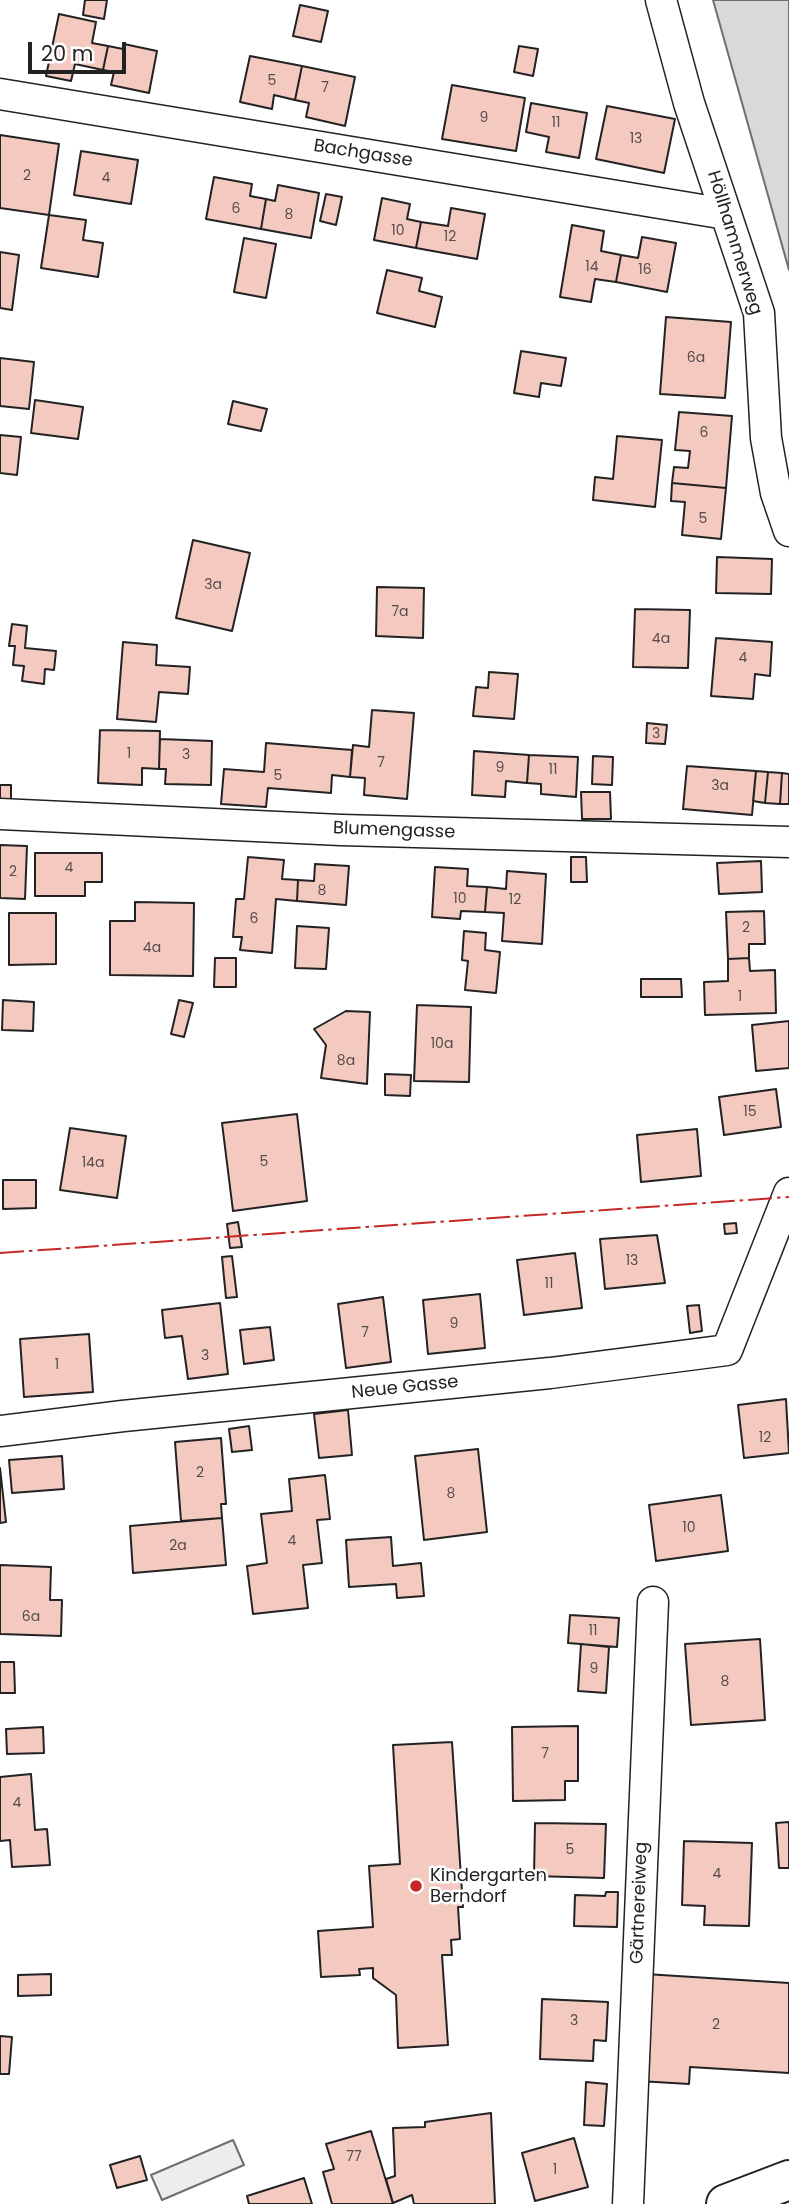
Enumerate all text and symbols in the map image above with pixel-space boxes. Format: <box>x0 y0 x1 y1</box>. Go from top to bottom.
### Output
scale bar <box>32 28 130 72</box>
text: 20 m <box>41 39 94 68</box>
house number: 5 <box>268 73 276 89</box>
house number: 7 <box>321 80 329 96</box>
house number: 9 <box>480 110 488 126</box>
house number: 11 <box>552 115 560 131</box>
house number: 13 <box>630 131 642 147</box>
street label: Bachgasse <box>312 136 414 172</box>
house number: 2 <box>23 168 31 184</box>
street label: Höllhammerweg <box>702 168 766 318</box>
house number: 4 <box>102 170 110 186</box>
house number: 6 <box>232 201 240 217</box>
house number: 8 <box>285 207 293 223</box>
house number: 10 <box>391 223 405 239</box>
house number: 12 <box>444 229 456 245</box>
house number: 14 <box>585 259 599 275</box>
house number: 16 <box>638 262 652 278</box>
house number: 6a <box>687 350 705 366</box>
house number: 6 <box>700 425 708 441</box>
house number: 5 <box>699 511 707 527</box>
house number: 3a <box>204 577 222 593</box>
house number: 7a <box>391 604 409 620</box>
house number: 4a <box>652 631 670 647</box>
house number: 4 <box>739 650 747 666</box>
house number: 3 <box>652 726 660 742</box>
house number: 1 <box>127 746 131 762</box>
house number: 3 <box>182 747 190 763</box>
house number: 7 <box>377 755 385 771</box>
house number: 9 <box>496 760 504 776</box>
house number: 11 <box>549 762 557 778</box>
house number: 5 <box>274 768 282 784</box>
house number: 3a <box>711 778 729 794</box>
street label: Blumengasse <box>332 818 456 844</box>
house number: 4 <box>65 860 73 876</box>
house number: 2 <box>9 864 17 880</box>
house number: 8 <box>318 883 326 899</box>
house number: 10 <box>453 891 467 907</box>
house number: 12 <box>509 892 521 908</box>
house number: 6 <box>250 911 258 927</box>
house number: 2 <box>742 920 750 936</box>
house number: 4a <box>143 940 161 956</box>
house number: 1 <box>738 989 742 1005</box>
house number: 10a <box>431 1036 453 1052</box>
house number: 8a <box>337 1053 355 1069</box>
house number: 15 <box>743 1104 757 1120</box>
house number: 5 <box>260 1154 268 1170</box>
house number: 14a <box>82 1155 104 1171</box>
house number: 13 <box>626 1253 638 1269</box>
house number: 11 <box>545 1276 553 1292</box>
house number: 9 <box>450 1316 458 1332</box>
house number: 7 <box>361 1325 369 1341</box>
house number: 3 <box>201 1348 209 1364</box>
house number: 1 <box>55 1357 59 1373</box>
street label: Neue Gasse <box>350 1372 460 1404</box>
house number: 12 <box>759 1430 771 1446</box>
house number: 2 <box>196 1465 204 1481</box>
house number: 8 <box>447 1486 455 1502</box>
house number: 10 <box>682 1520 696 1536</box>
house number: 4 <box>288 1533 296 1549</box>
house number: 2a <box>169 1538 187 1554</box>
house number: 6a <box>22 1609 40 1625</box>
house number: 11 <box>589 1623 597 1639</box>
house number: 9 <box>590 1661 598 1677</box>
house number: 8 <box>721 1674 729 1690</box>
house number: 7 <box>541 1746 549 1762</box>
house number: 4 <box>13 1795 21 1811</box>
street label: Gärtnereiweg <box>627 1841 653 1965</box>
house number: 5 <box>566 1842 574 1858</box>
place label: Kindergarten Berndorf <box>430 1865 547 1908</box>
house number: 4 <box>713 1866 721 1882</box>
marker: Kindergarten Berndorf <box>408 1878 424 1894</box>
house number: 3 <box>570 2013 578 2029</box>
house number: 2 <box>712 2017 720 2033</box>
house number: 77 <box>346 2149 362 2165</box>
house number: 1 <box>553 2162 557 2178</box>

